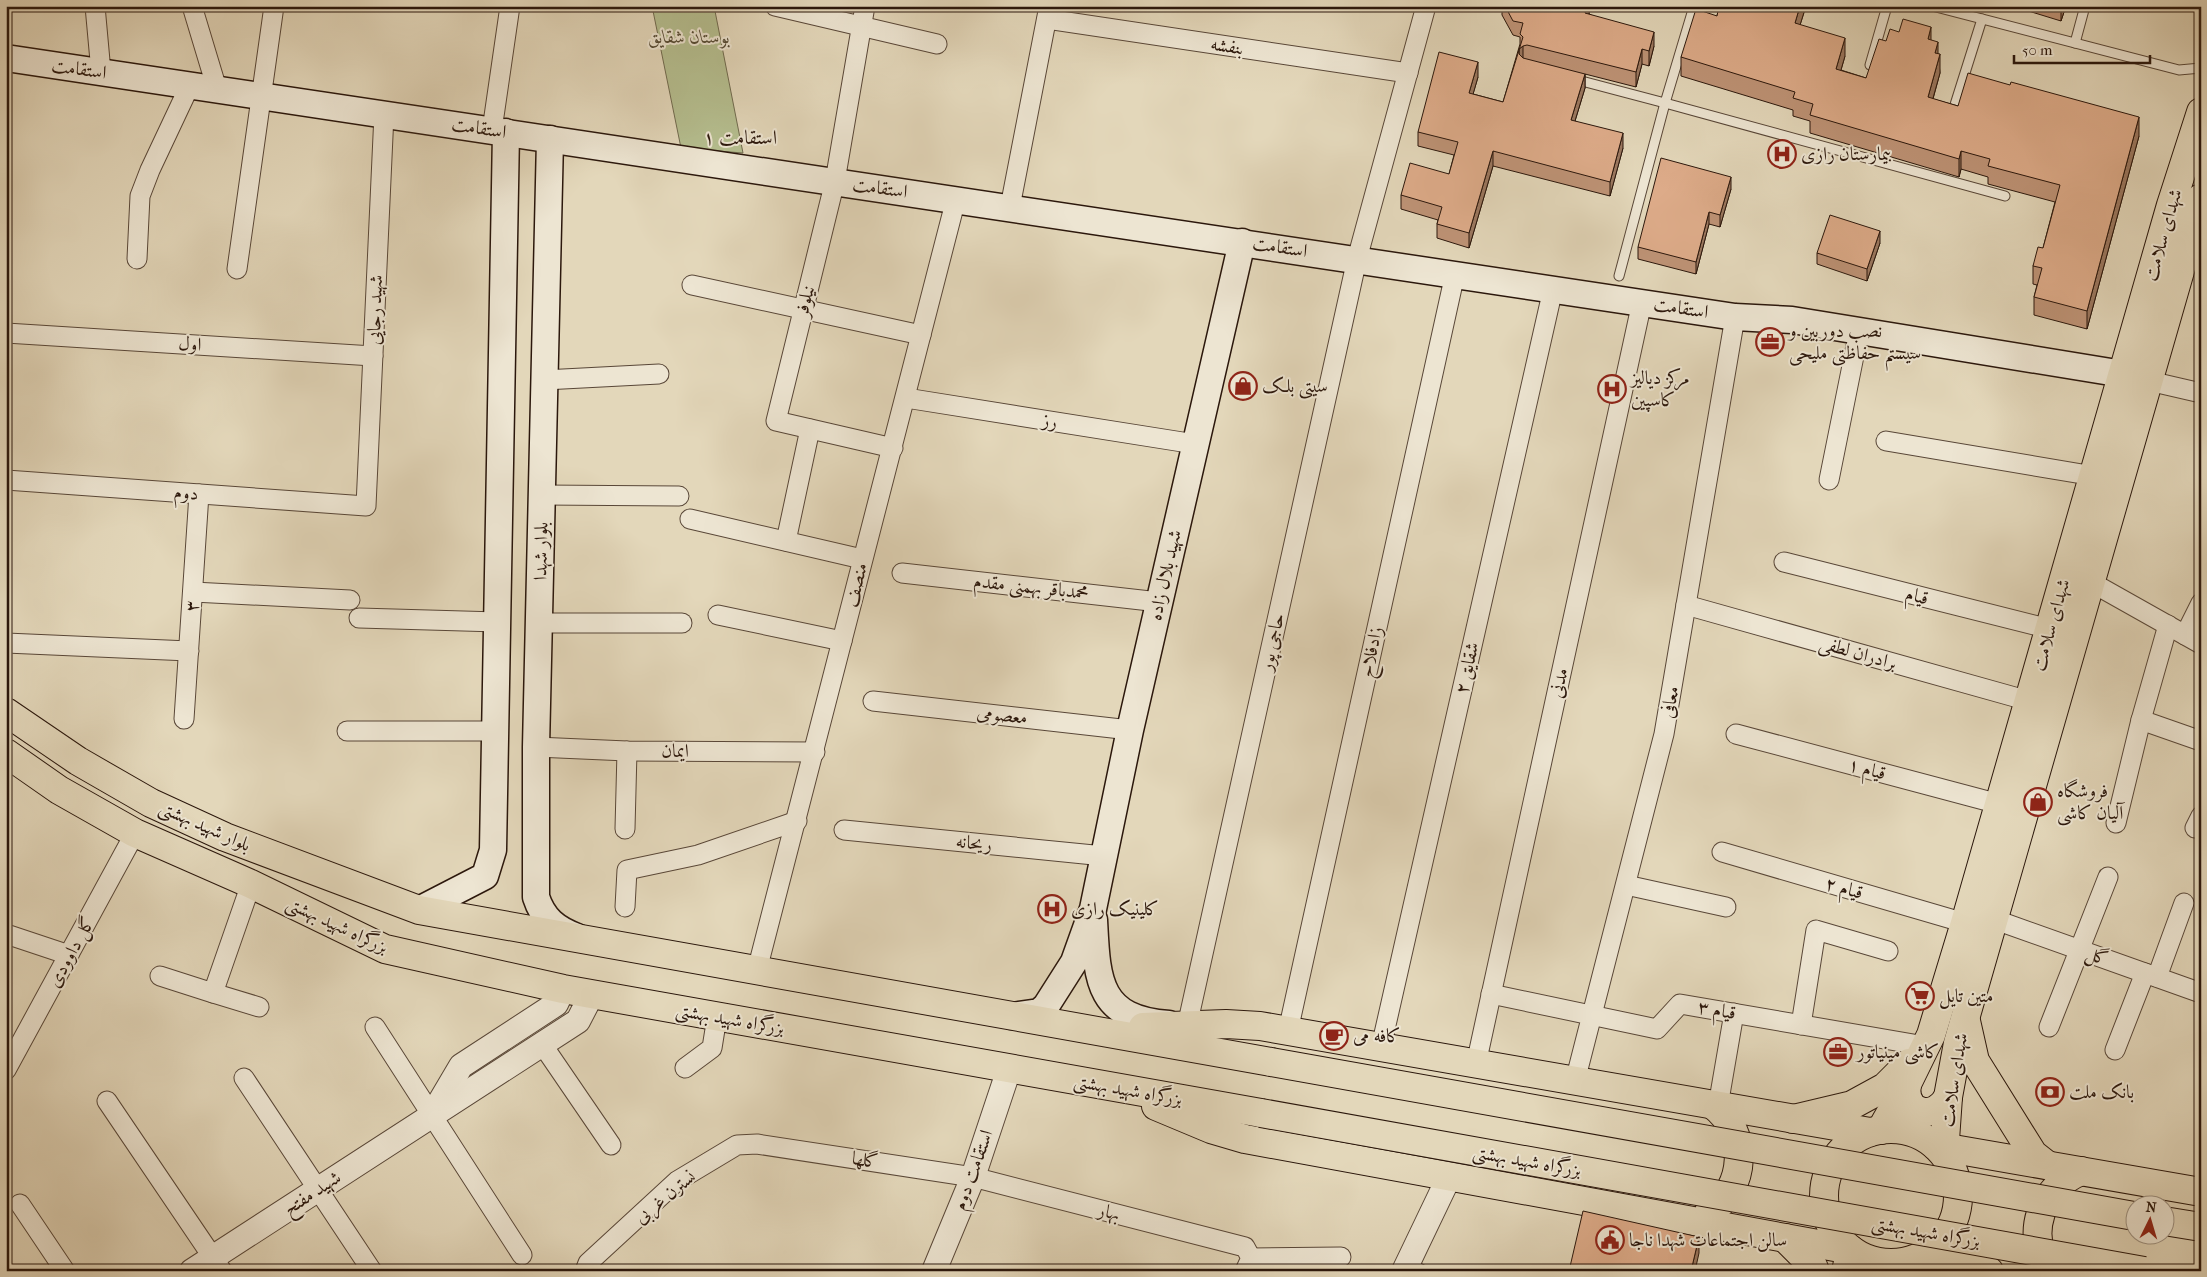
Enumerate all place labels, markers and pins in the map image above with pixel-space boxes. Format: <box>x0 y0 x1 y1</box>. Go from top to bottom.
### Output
hospital icon: بیمارستان رازی <box>1767 139 1797 169</box>
place label: بیمارستان رازی <box>1801 143 1891 165</box>
place label: نصب دوربین و سیستم حفاظتی ملیحی <box>1787 320 1921 372</box>
office icon: نصب دوربین و سیستم حفاظتی ملیحی <box>1755 327 1785 357</box>
place label: مرکز دیالیز کاسپین <box>1629 367 1690 412</box>
shop icon: سیتی بلک <box>1228 371 1258 401</box>
hospital icon: مرکز دیالیز کاسپین <box>1597 374 1627 404</box>
place label: سیتی بلک <box>1262 375 1328 399</box>
place label: فروشگاه آلیان کاشی <box>2057 778 2125 826</box>
shop icon: فروشگاه آلیان کاشی <box>2023 787 2053 817</box>
hospital icon: کلینیک رازی <box>1037 894 1067 924</box>
place label: کلینیک رازی <box>1071 898 1159 920</box>
supermarket icon: متین تایل <box>1905 981 1935 1011</box>
place label: متین تایل <box>1939 985 1993 1009</box>
cafe icon: کافه می <box>1319 1021 1349 1051</box>
place label: کافه می <box>1353 1025 1401 1047</box>
office icon: کاشی مینیاتور <box>1823 1037 1853 1067</box>
place label: کاشی مینیاتور <box>1855 1041 1940 1065</box>
bank icon: بانک ملت <box>2035 1077 2065 1107</box>
place label: بانک ملت <box>2069 1081 2134 1103</box>
public building icon: سالن اجتماعات شهدا ناجا <box>1595 1225 1625 1255</box>
place label: سالن اجتماعات شهدا ناجا <box>1629 1229 1787 1253</box>

